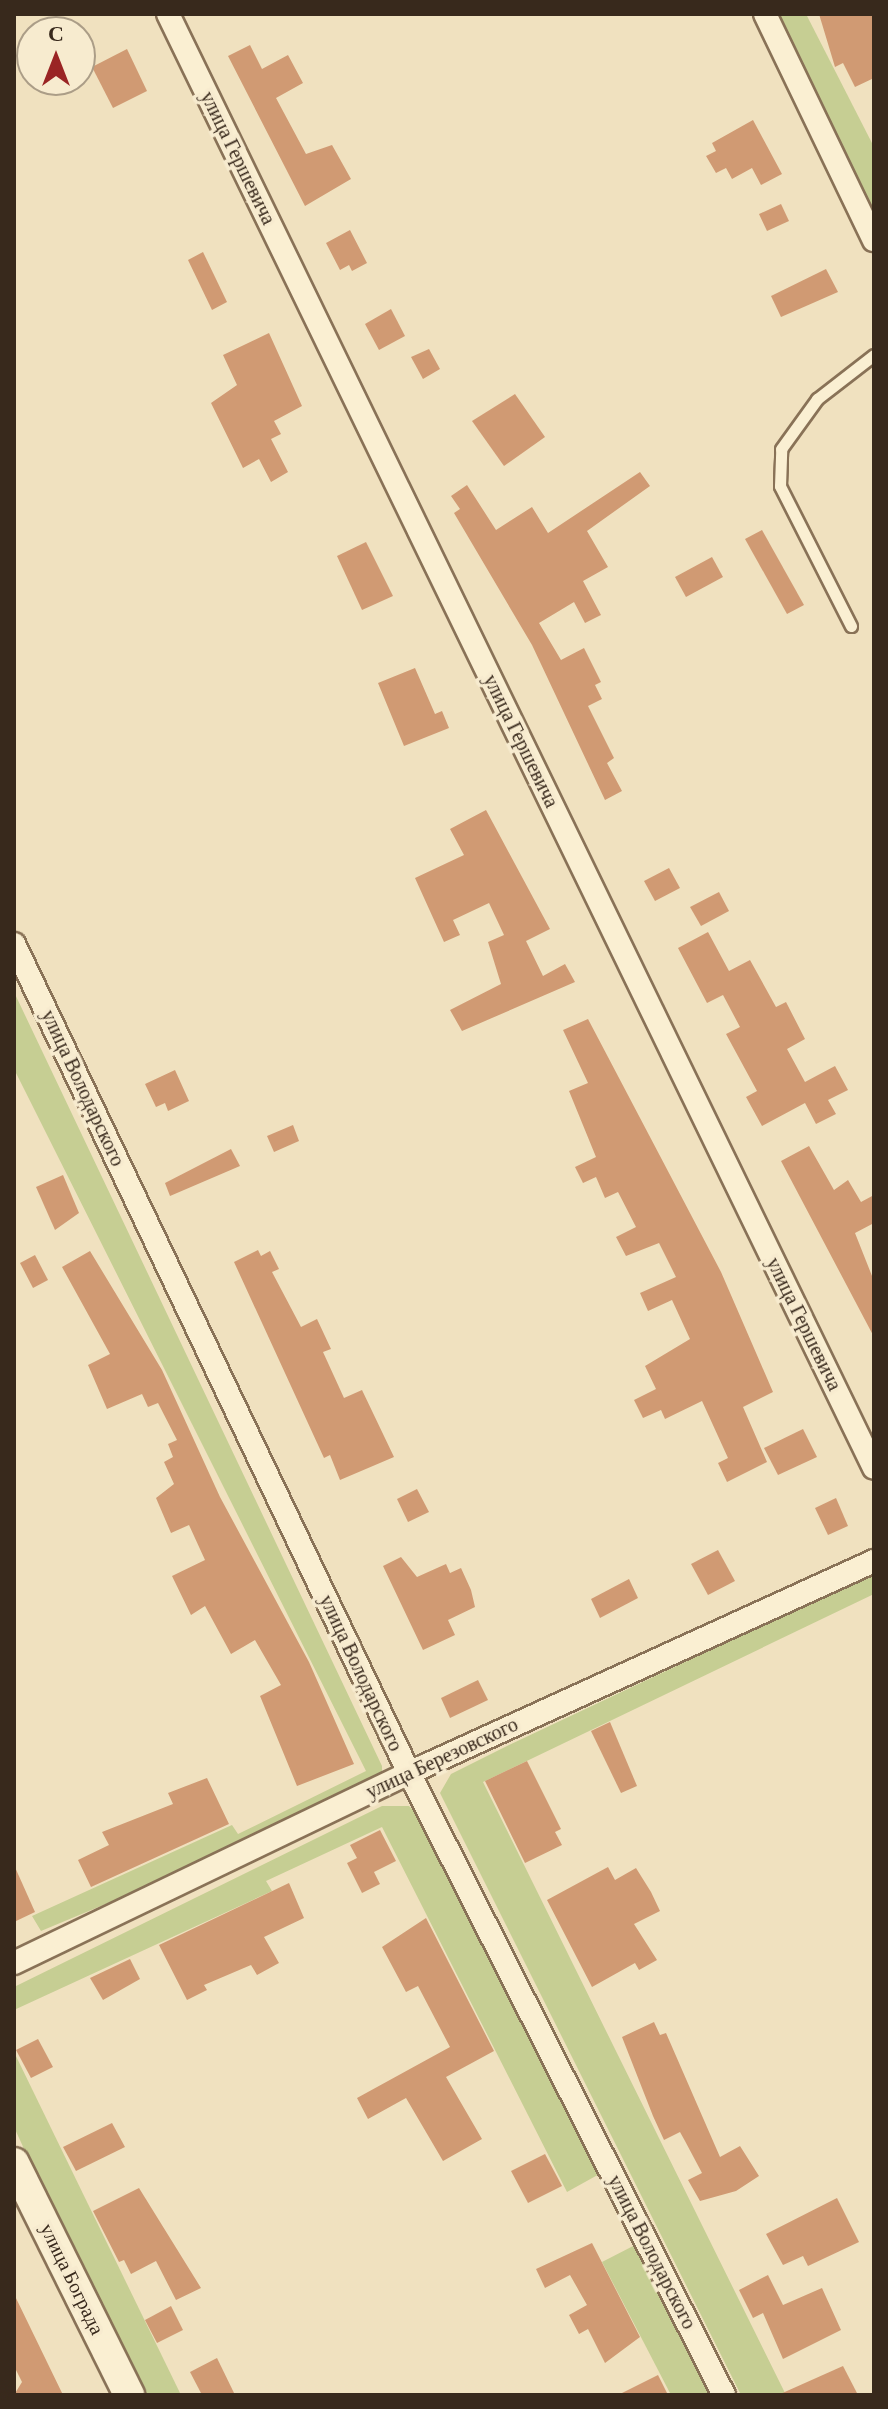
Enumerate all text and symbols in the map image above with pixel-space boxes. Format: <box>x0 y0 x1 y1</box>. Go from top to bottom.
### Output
north arrow <box>16 16 96 96</box>
text: С <box>48 21 64 46</box>
street label: улица Гершевича <box>195 87 281 229</box>
street label: улица Гершевича <box>478 670 564 812</box>
street label: улица Володарского <box>36 1006 130 1170</box>
street label: улица Гершевича <box>761 1253 847 1395</box>
street label: улица Володарского <box>314 1591 408 1755</box>
street label: улица Березовского <box>362 1712 522 1804</box>
street label: улица Володарского <box>603 2171 701 2333</box>
street label: улица Бограда <box>35 2219 109 2339</box>

